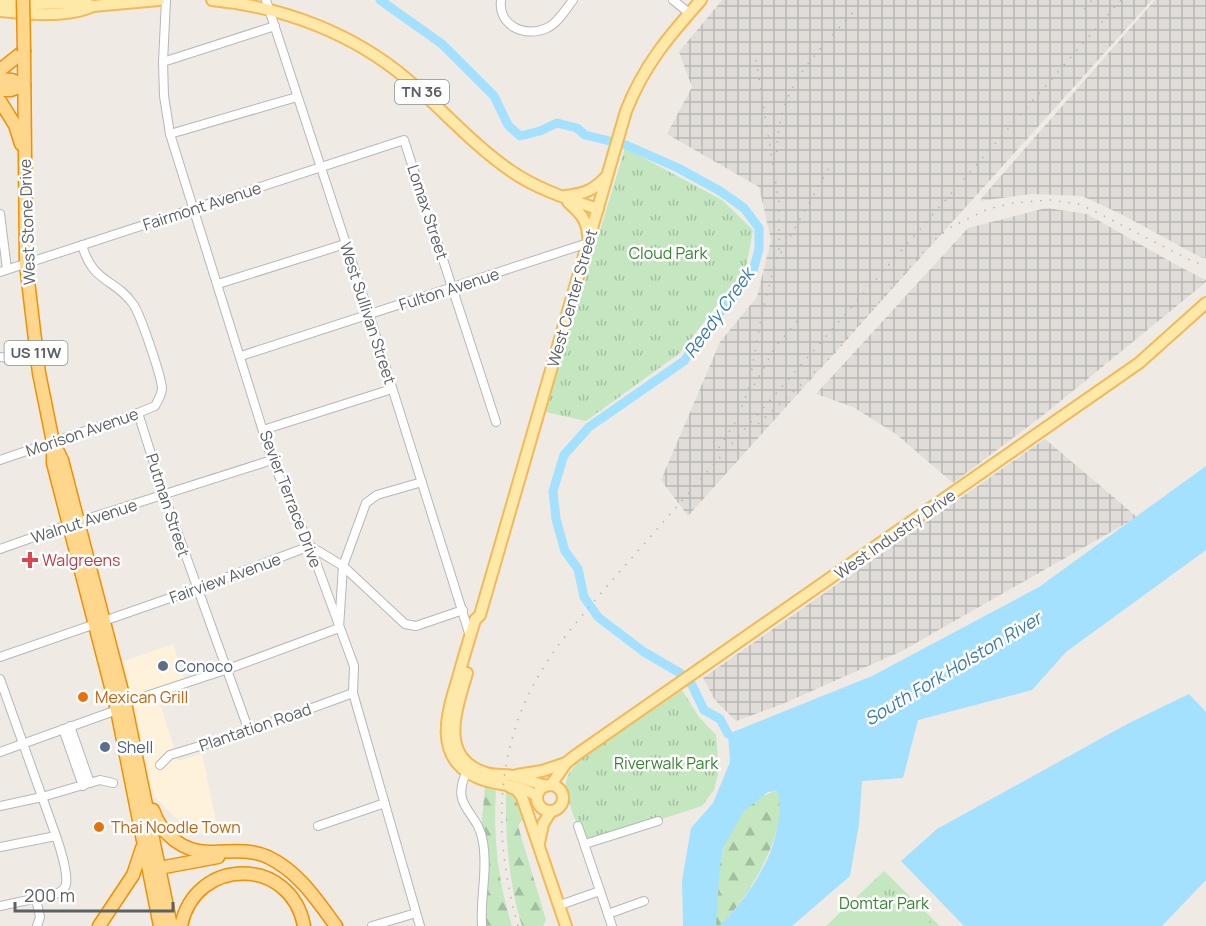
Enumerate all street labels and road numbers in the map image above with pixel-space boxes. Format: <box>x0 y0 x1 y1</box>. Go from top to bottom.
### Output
road number: TN 36 <box>395 80 449 104</box>
street label: West Stone Drive <box>14 159 40 285</box>
street label: Lomax Street <box>402 162 454 262</box>
street label: Fairmont Avenue <box>140 177 264 235</box>
street label: West Center Street <box>542 226 602 370</box>
street label: West Sullivan Street <box>335 239 401 387</box>
street label: Fulton Avenue <box>396 262 502 316</box>
road number: US 11W <box>4 341 68 365</box>
street label: Morison Avenue <box>23 402 141 462</box>
street label: Sevier Terrace Drive <box>255 427 327 571</box>
street label: Putman Street <box>141 450 195 560</box>
street label: West Industry Drive <box>830 484 960 584</box>
street label: Walnut Avenue <box>28 494 140 548</box>
street label: Fairview Avenue <box>166 548 284 608</box>
street label: Plantation Road <box>196 698 314 756</box>

